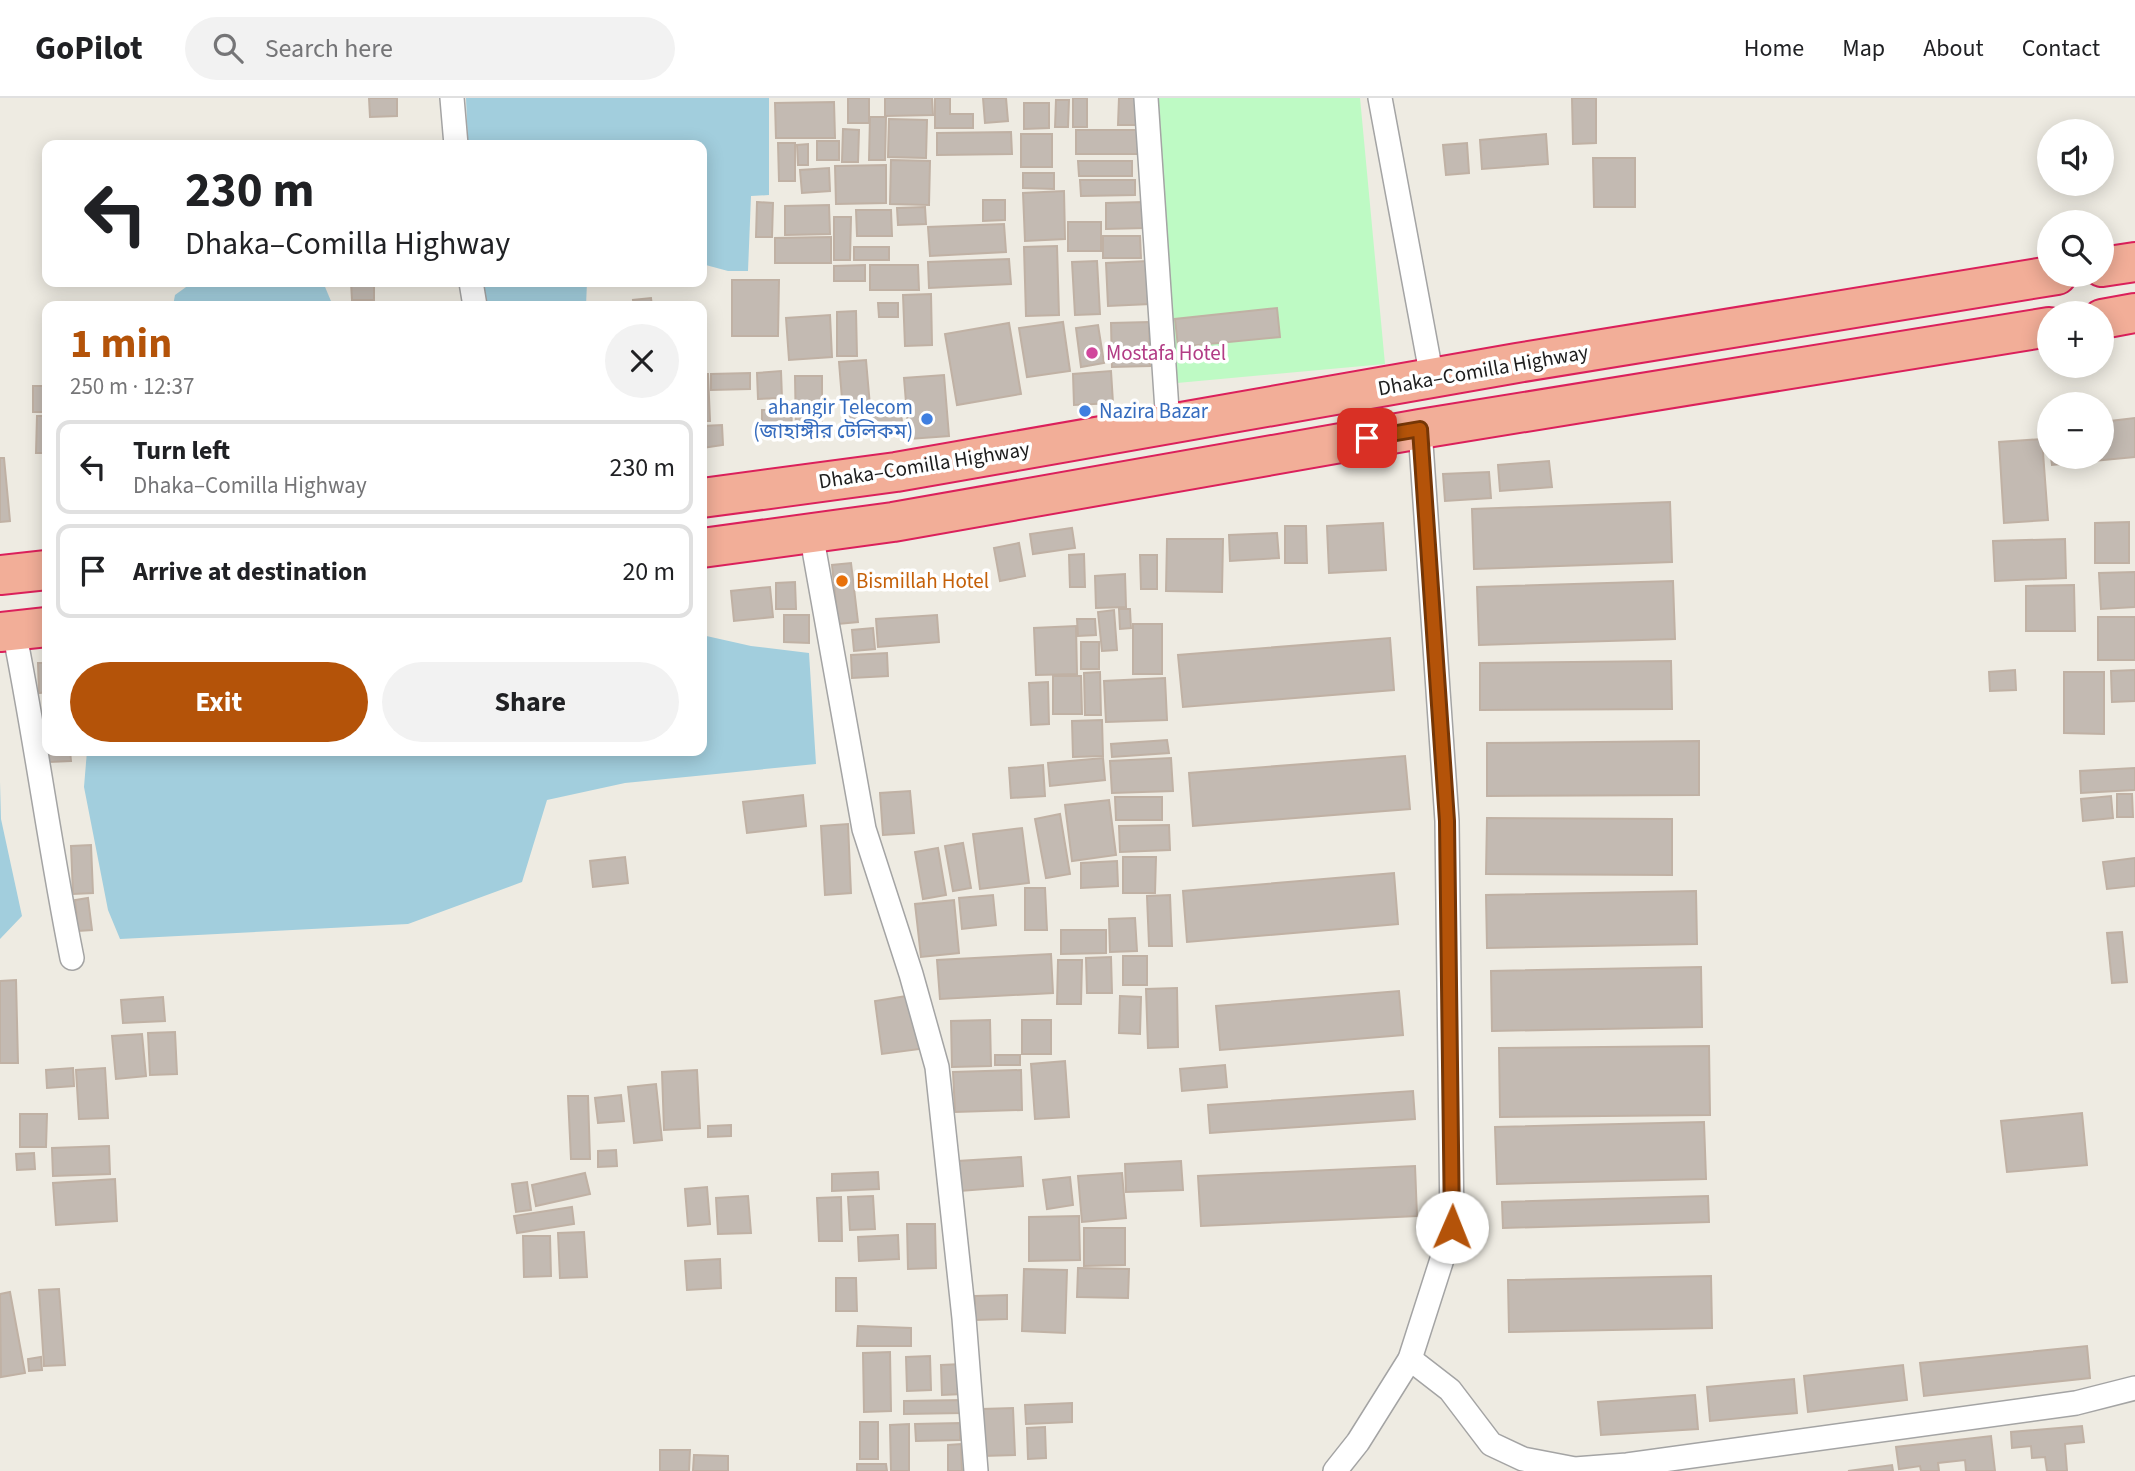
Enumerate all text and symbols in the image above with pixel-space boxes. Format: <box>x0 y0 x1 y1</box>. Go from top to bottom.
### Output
search box <box>185 17 675 80</box>
text: GoPilot <box>35 25 143 72</box>
icon: search <box>209 29 247 67</box>
text: Search here <box>265 30 393 67</box>
text: Home <box>1744 31 1804 66</box>
text: Map <box>1842 31 1885 66</box>
text: About <box>1923 31 1984 66</box>
text: Contact <box>2022 31 2100 66</box>
map controls <box>2037 119 2114 469</box>
button: sound <box>2037 119 2114 196</box>
text: 230 m <box>185 156 314 226</box>
icon: left <box>70 168 161 259</box>
button: search <box>2037 210 2114 287</box>
text: Dhaka–Comilla Highway <box>185 221 510 267</box>
button: + <box>2037 301 2114 378</box>
text: 1 min <box>70 314 172 374</box>
button: close <box>605 324 679 398</box>
street label: Dhaka–Comilla Highway <box>1375 337 1591 403</box>
place label: Mostafa Hotel <box>1106 338 1226 368</box>
marker: Mostafa Hotel <box>1084 345 1100 361</box>
text: 250 m · 12:37 <box>70 370 194 403</box>
place label: ahangir Telecom (জাহাঙ্গীর টেলিকম) <box>753 392 913 446</box>
button: − <box>2037 392 2114 469</box>
place label: Nazira Bazar <box>1099 396 1209 426</box>
marker: Nazira Bazar <box>1077 403 1093 419</box>
pin <box>1337 408 1397 468</box>
marker: ahangir Telecom (জাহাঙ্গীর টেলিকম) <box>919 411 935 427</box>
icon: arrive <box>1348 419 1386 457</box>
text: Turn left <box>133 432 230 469</box>
street label: Dhaka–Comilla Highway <box>816 433 1032 497</box>
icon: left <box>74 448 112 486</box>
text: 230 m <box>609 449 675 486</box>
text: Dhaka–Comilla Highway <box>133 469 367 502</box>
icon: arrive <box>74 552 112 590</box>
text: Arrive at destination <box>133 553 367 590</box>
text: 20 m <box>622 553 675 590</box>
place label: Bismillah Hotel <box>856 566 989 596</box>
marker: Bismillah Hotel <box>834 573 850 589</box>
button: Exit <box>70 662 368 742</box>
button: Share <box>382 662 679 742</box>
position arrow <box>1415 1190 1489 1264</box>

